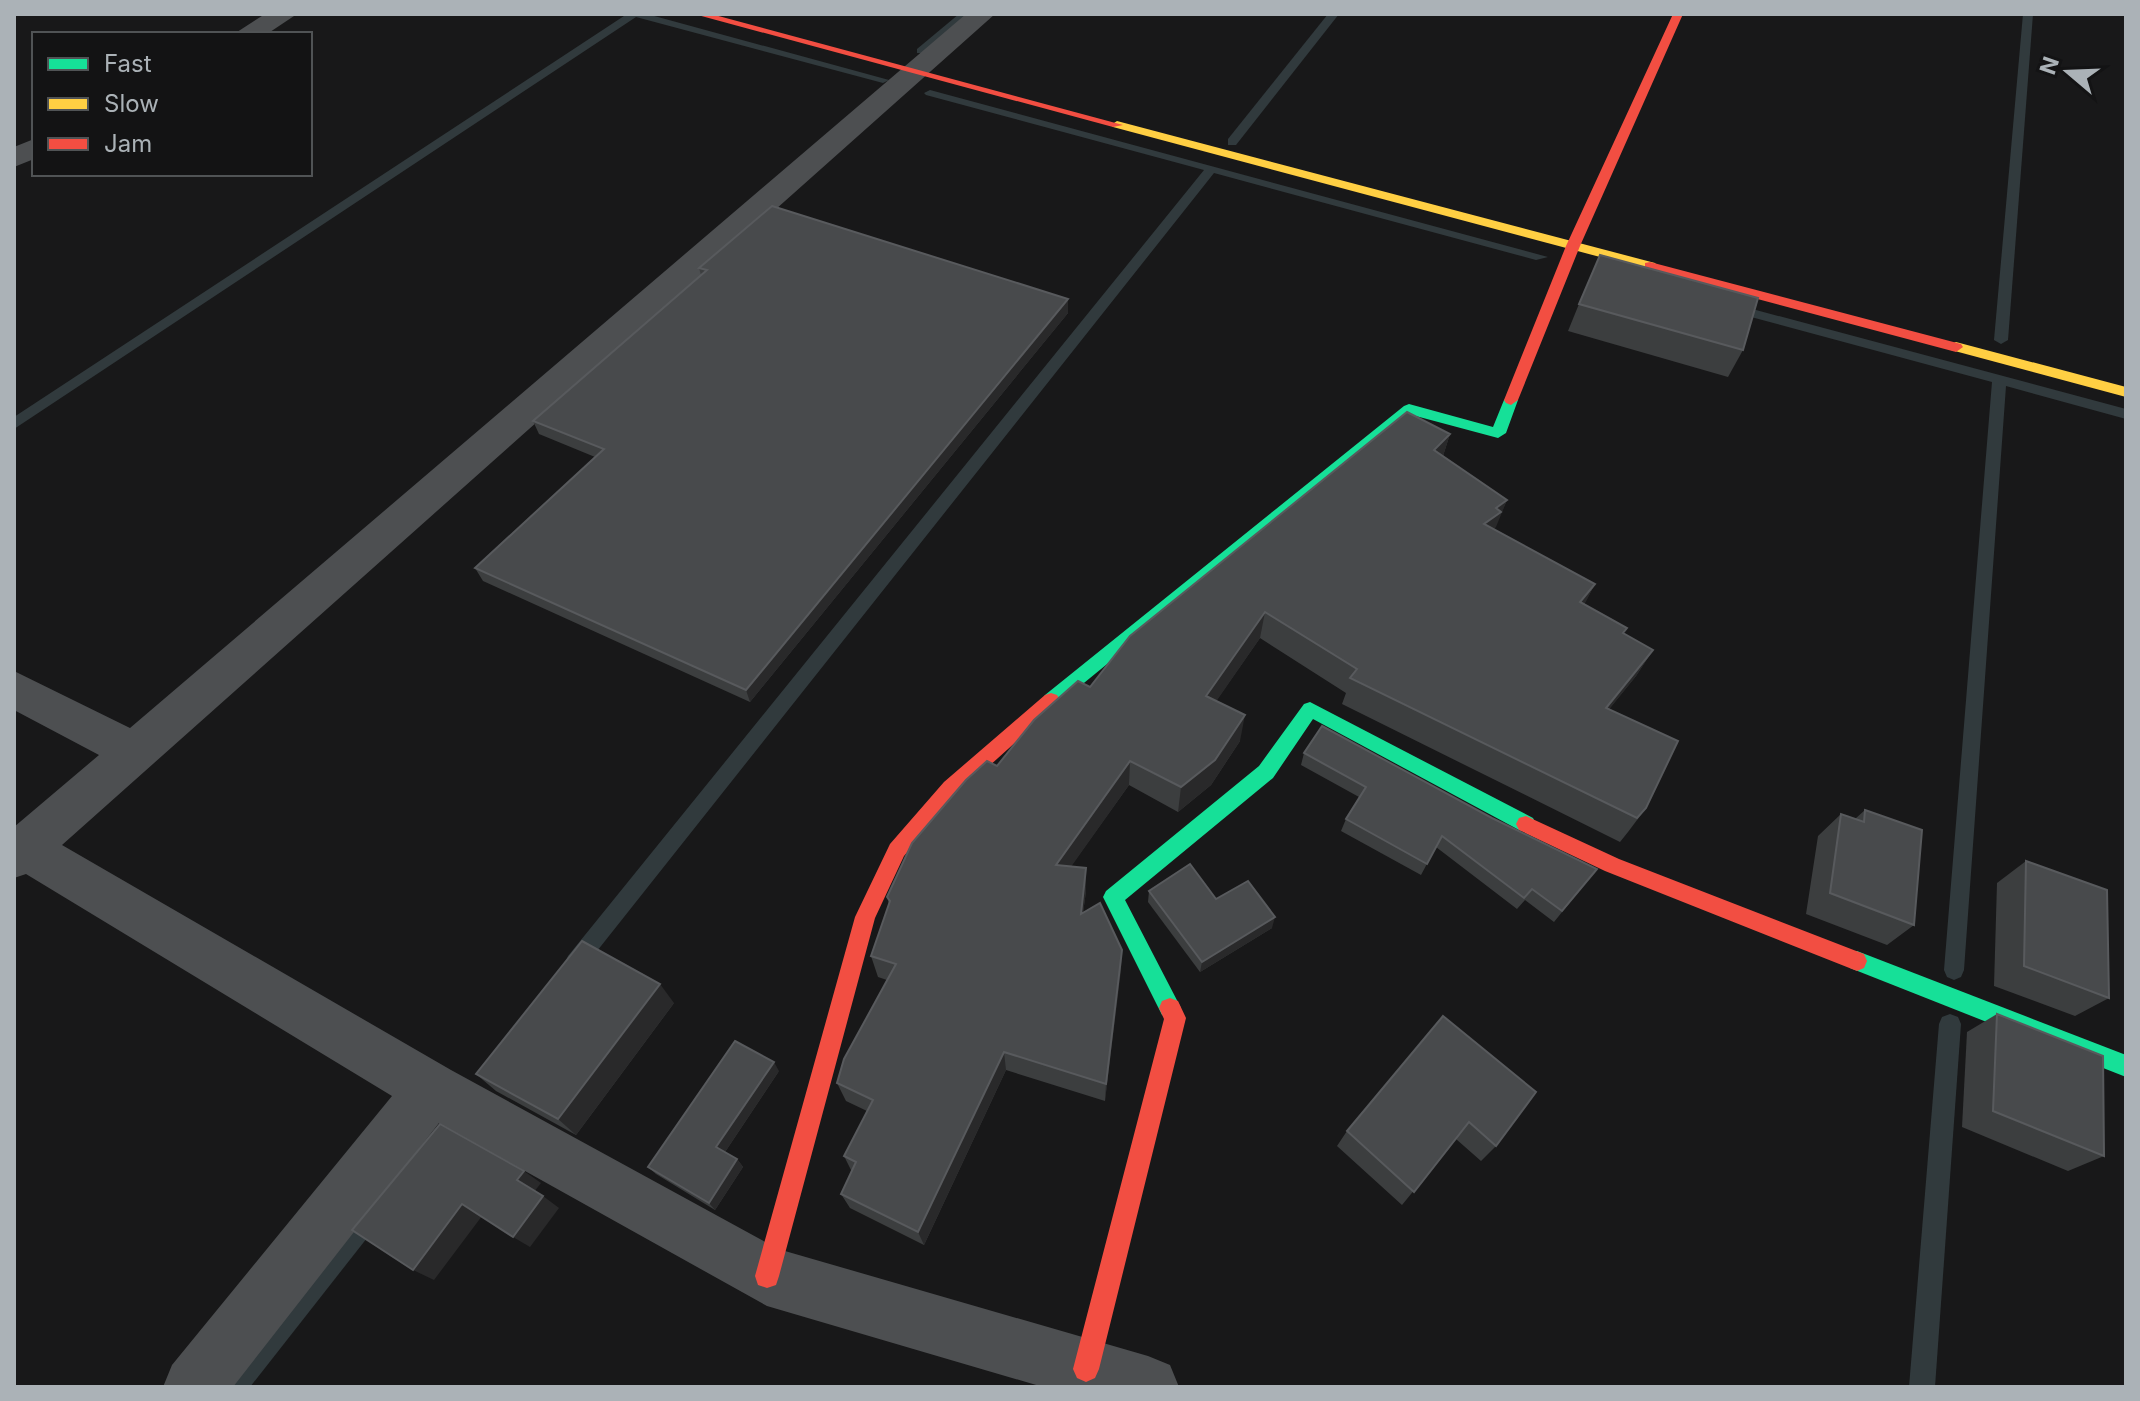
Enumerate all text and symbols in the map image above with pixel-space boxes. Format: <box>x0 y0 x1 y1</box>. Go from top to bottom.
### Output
legend <box>32 32 312 176</box>
north arrow <box>2028 32 2108 112</box>
text: Fast <box>104 49 152 78</box>
text: N <box>2034 53 2064 78</box>
text: Slow <box>104 89 159 118</box>
text: Jam <box>104 129 152 158</box>

